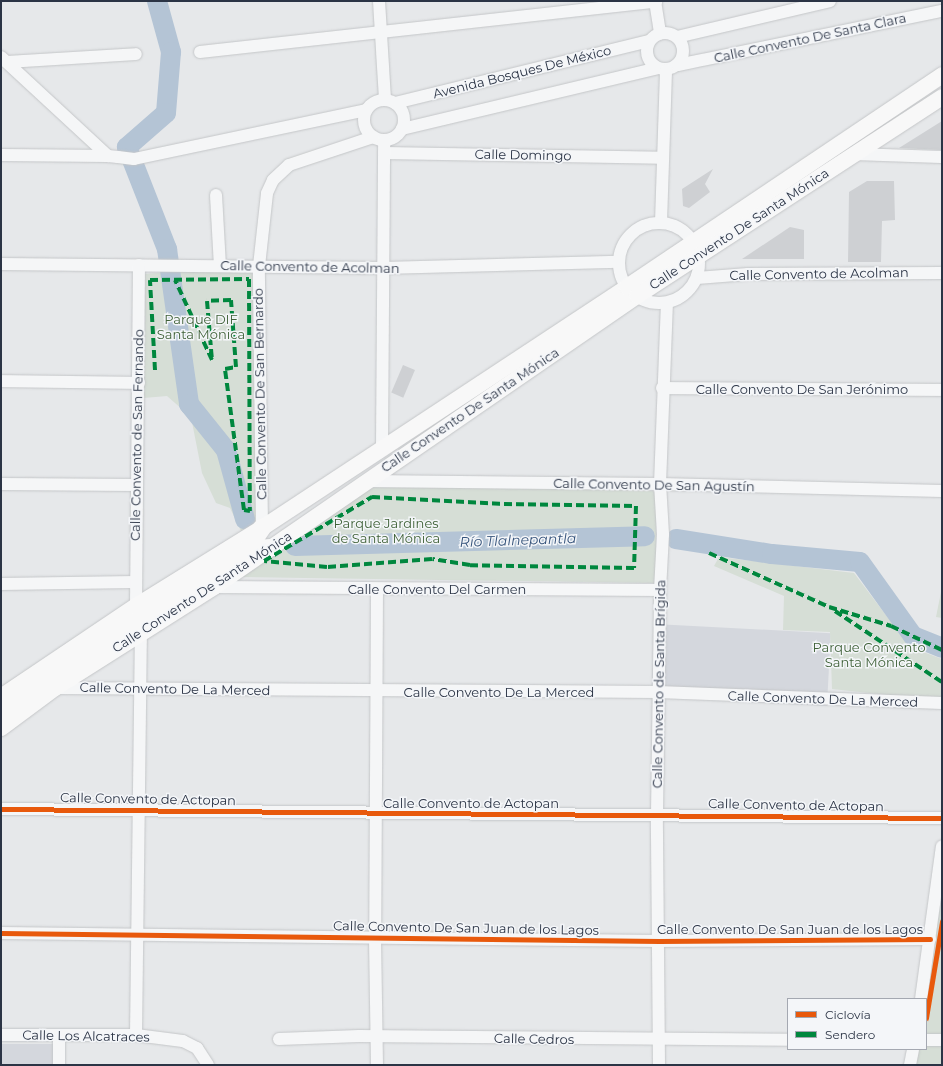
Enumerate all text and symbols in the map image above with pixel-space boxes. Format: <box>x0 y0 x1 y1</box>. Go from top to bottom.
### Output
street label: Calle Convento De Santa Clara <box>712 10 908 66</box>
street label: Avenida Bosques De México <box>431 42 613 102</box>
street label: Calle Domingo <box>474 146 572 164</box>
street label: Calle Convento De Santa Mónica <box>646 165 832 293</box>
street label: Calle Convento de Acolman <box>220 258 400 276</box>
street label: Calle Convento de Acolman <box>729 265 909 283</box>
street label: Calle Convento De San Bernardo <box>250 288 270 500</box>
park label: Parque DIF Santa Mónica <box>157 312 245 343</box>
street label: Calle Convento de San Fernando <box>127 329 147 541</box>
street label: Calle Convento De Santa Mónica <box>378 344 562 476</box>
street label: Calle Convento De San Jerónimo <box>696 381 908 397</box>
street label: Calle Convento De San Agustín <box>553 475 755 495</box>
park label: Parque Jardines de Santa Mónica <box>332 516 440 547</box>
street label: Calle Convento De Santa Mónica <box>109 528 295 656</box>
water label: Río Tlalnepantla <box>459 530 577 550</box>
street label: Calle Convento de Santa Brígida <box>649 579 669 789</box>
street label: Calle Convento Del Carmen <box>348 581 526 597</box>
park label: Parque Convento Santa Mónica <box>812 640 926 671</box>
street label: Calle Convento De La Merced <box>79 680 271 698</box>
street label: Calle Convento De La Merced <box>404 684 594 700</box>
street label: Calle Convento De La Merced <box>727 688 919 710</box>
street label: Calle Convento de Actopan <box>60 790 236 808</box>
street label: Calle Convento de Actopan <box>383 795 559 811</box>
street label: Calle Convento de Actopan <box>708 796 884 814</box>
street label: Calle Convento De San Juan de los Lagos <box>333 918 599 938</box>
street label: Calle Convento De San Juan de los Lagos <box>657 921 923 937</box>
legend <box>787 998 927 1050</box>
text: Ciclovía <box>825 1007 871 1022</box>
street label: Calle Los Alcatraces <box>22 1027 150 1045</box>
text: Sendero <box>825 1027 875 1042</box>
street label: Calle Cedros <box>494 1031 574 1047</box>

